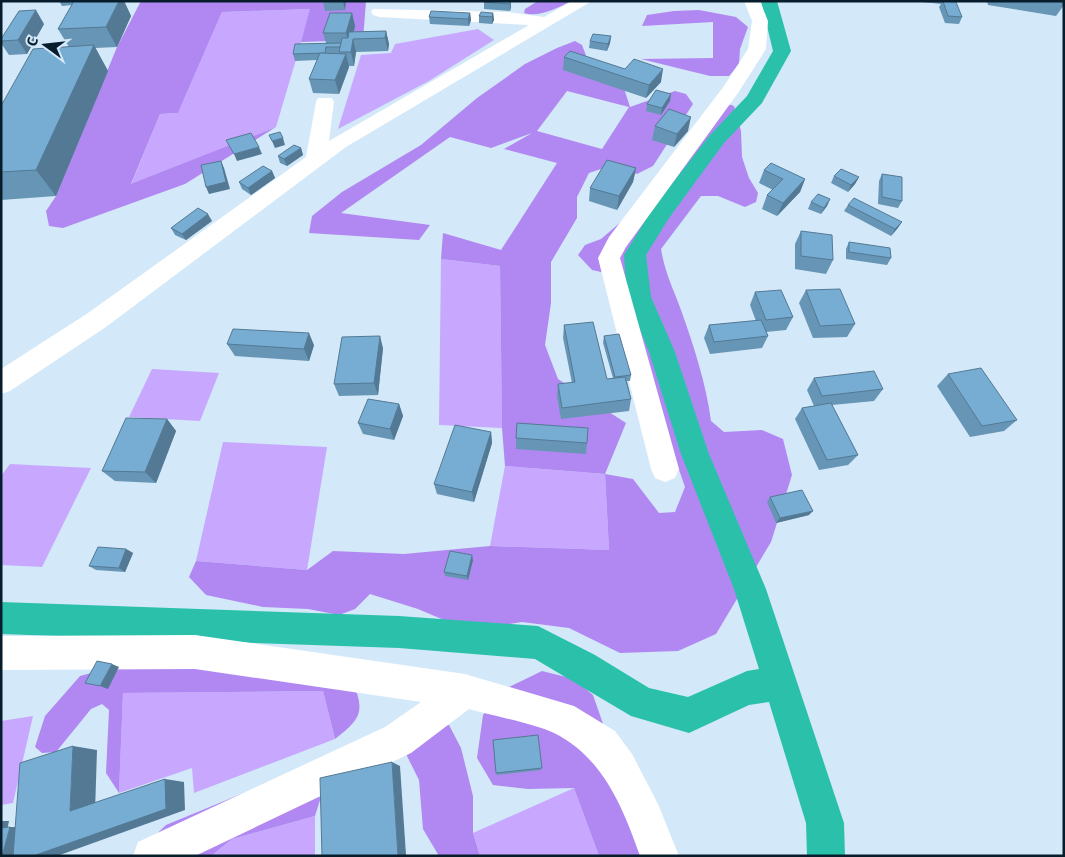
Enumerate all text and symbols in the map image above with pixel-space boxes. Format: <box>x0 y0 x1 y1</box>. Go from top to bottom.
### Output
north arrow <box>20 20 70 70</box>
text: С <box>22 35 42 48</box>

